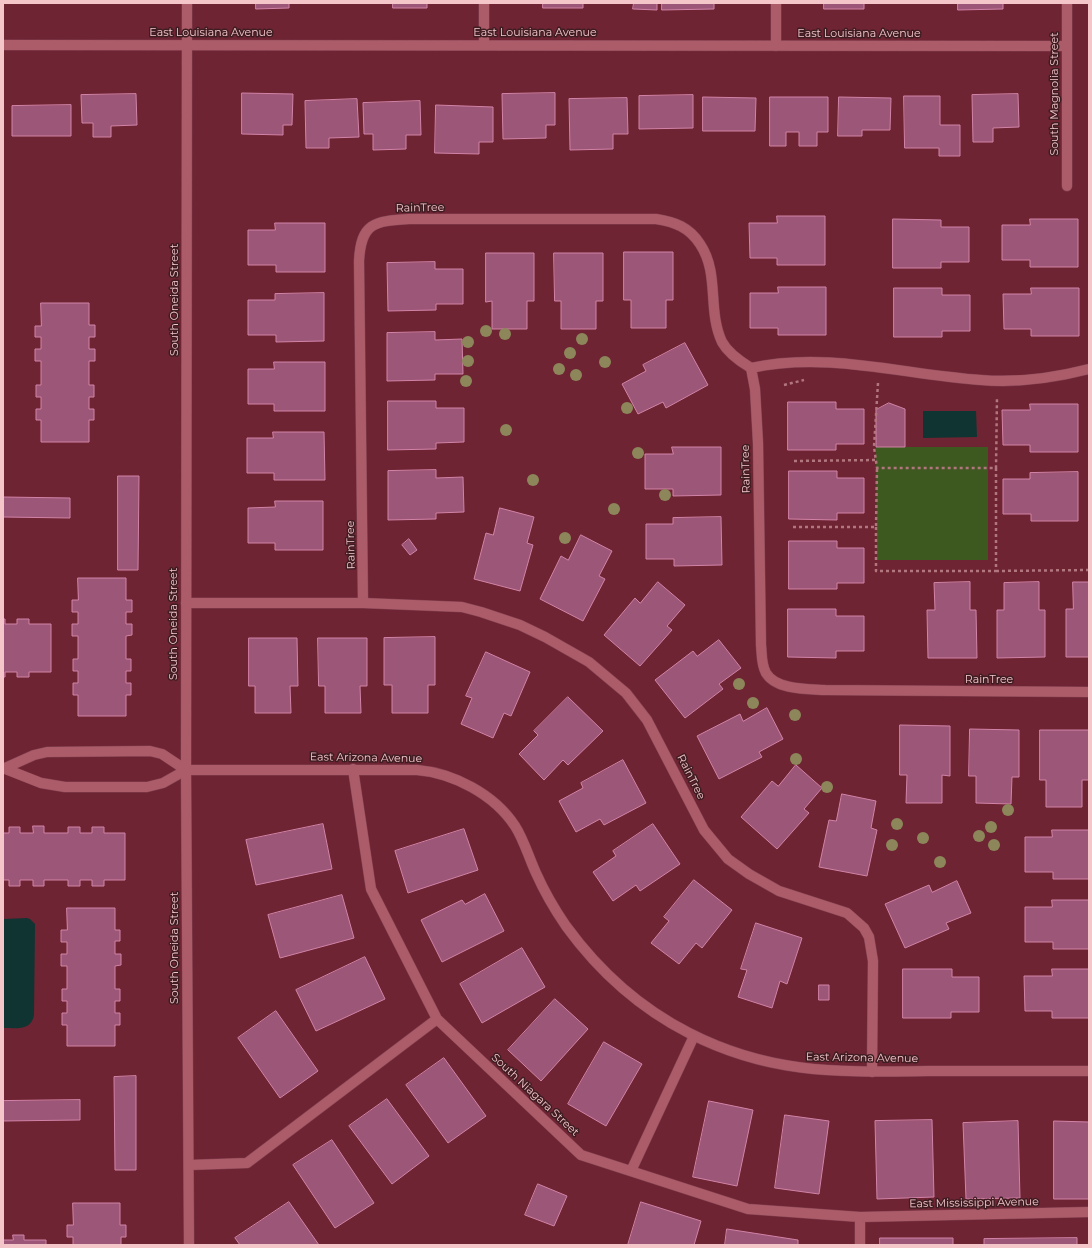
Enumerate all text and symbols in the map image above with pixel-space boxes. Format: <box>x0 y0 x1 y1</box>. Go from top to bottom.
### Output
street label: East Louisiana Avenue <box>149 26 273 40</box>
street label: East Louisiana Avenue <box>473 26 597 40</box>
street label: East Louisiana Avenue <box>797 27 921 41</box>
street label: South Magnolia Street <box>1048 32 1062 156</box>
street label: RainTree <box>396 201 444 215</box>
street label: South Oneida Street <box>168 244 182 356</box>
street label: RainTree <box>739 445 753 493</box>
street label: RainTree <box>344 521 358 569</box>
street label: South Oneida Street <box>167 568 181 680</box>
street label: RainTree <box>965 673 1013 687</box>
street label: East Arizona Avenue <box>310 750 422 766</box>
street label: RainTree <box>674 752 708 802</box>
street label: South Oneida Street <box>168 892 182 1004</box>
street label: East Arizona Avenue <box>806 1050 918 1066</box>
street label: South Niagara Street <box>489 1051 581 1139</box>
street label: East Mississippi Avenue <box>909 1195 1039 1211</box>

